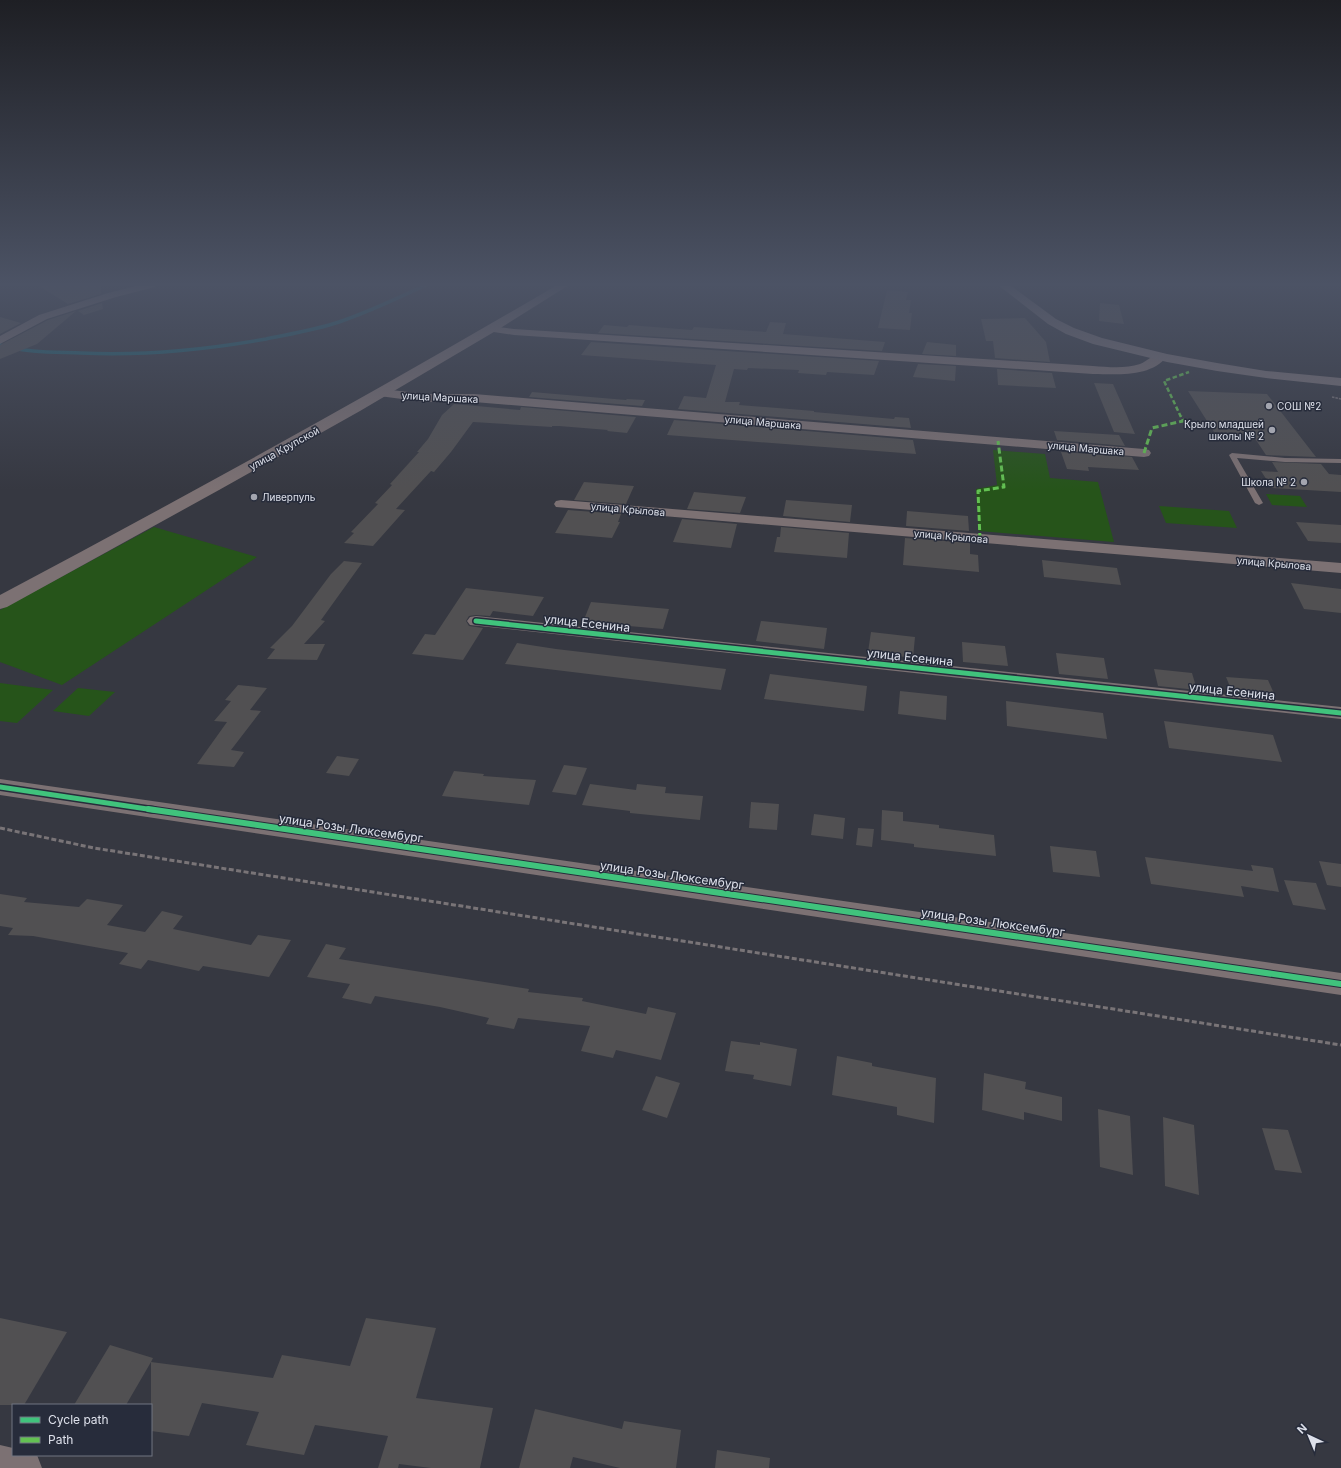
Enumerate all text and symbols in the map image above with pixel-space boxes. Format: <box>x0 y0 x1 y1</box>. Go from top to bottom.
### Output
street label: улица Маршака <box>401 389 479 405</box>
place label: СОШ №2 <box>1277 400 1321 412</box>
marker: СОШ №2 <box>1264 401 1274 411</box>
street label: улица Маршака <box>724 413 802 431</box>
place label: Крыло младшей школы № 2 <box>1184 418 1264 442</box>
street label: улица Крупской <box>247 424 321 472</box>
marker: Крыло младшей школы № 2 <box>1267 425 1277 435</box>
street label: улица Маршака <box>1047 439 1125 457</box>
place label: Школа № 2 <box>1241 476 1296 488</box>
marker: Школа № 2 <box>1299 477 1309 487</box>
place label: Ливерпуль <box>262 491 316 503</box>
marker: Ливерпуль <box>249 492 259 502</box>
street label: улица Крылова <box>590 500 666 518</box>
street label: улица Крылова <box>913 527 989 545</box>
street label: улица Крылова <box>1236 554 1312 572</box>
street label: улица Есенина <box>543 611 631 635</box>
street label: улица Есенина <box>866 645 954 669</box>
street label: улица Есенина <box>1188 679 1276 703</box>
street label: улица Розы Люксембург <box>278 810 424 846</box>
street label: улица Розы Люксембург <box>599 857 745 893</box>
street label: улица Розы Люксембург <box>920 904 1066 940</box>
legend <box>12 1404 152 1456</box>
text: Cycle path <box>48 1412 109 1427</box>
north arrow <box>1289 1416 1329 1456</box>
text: N <box>1294 1421 1310 1437</box>
text: Path <box>48 1432 73 1447</box>

